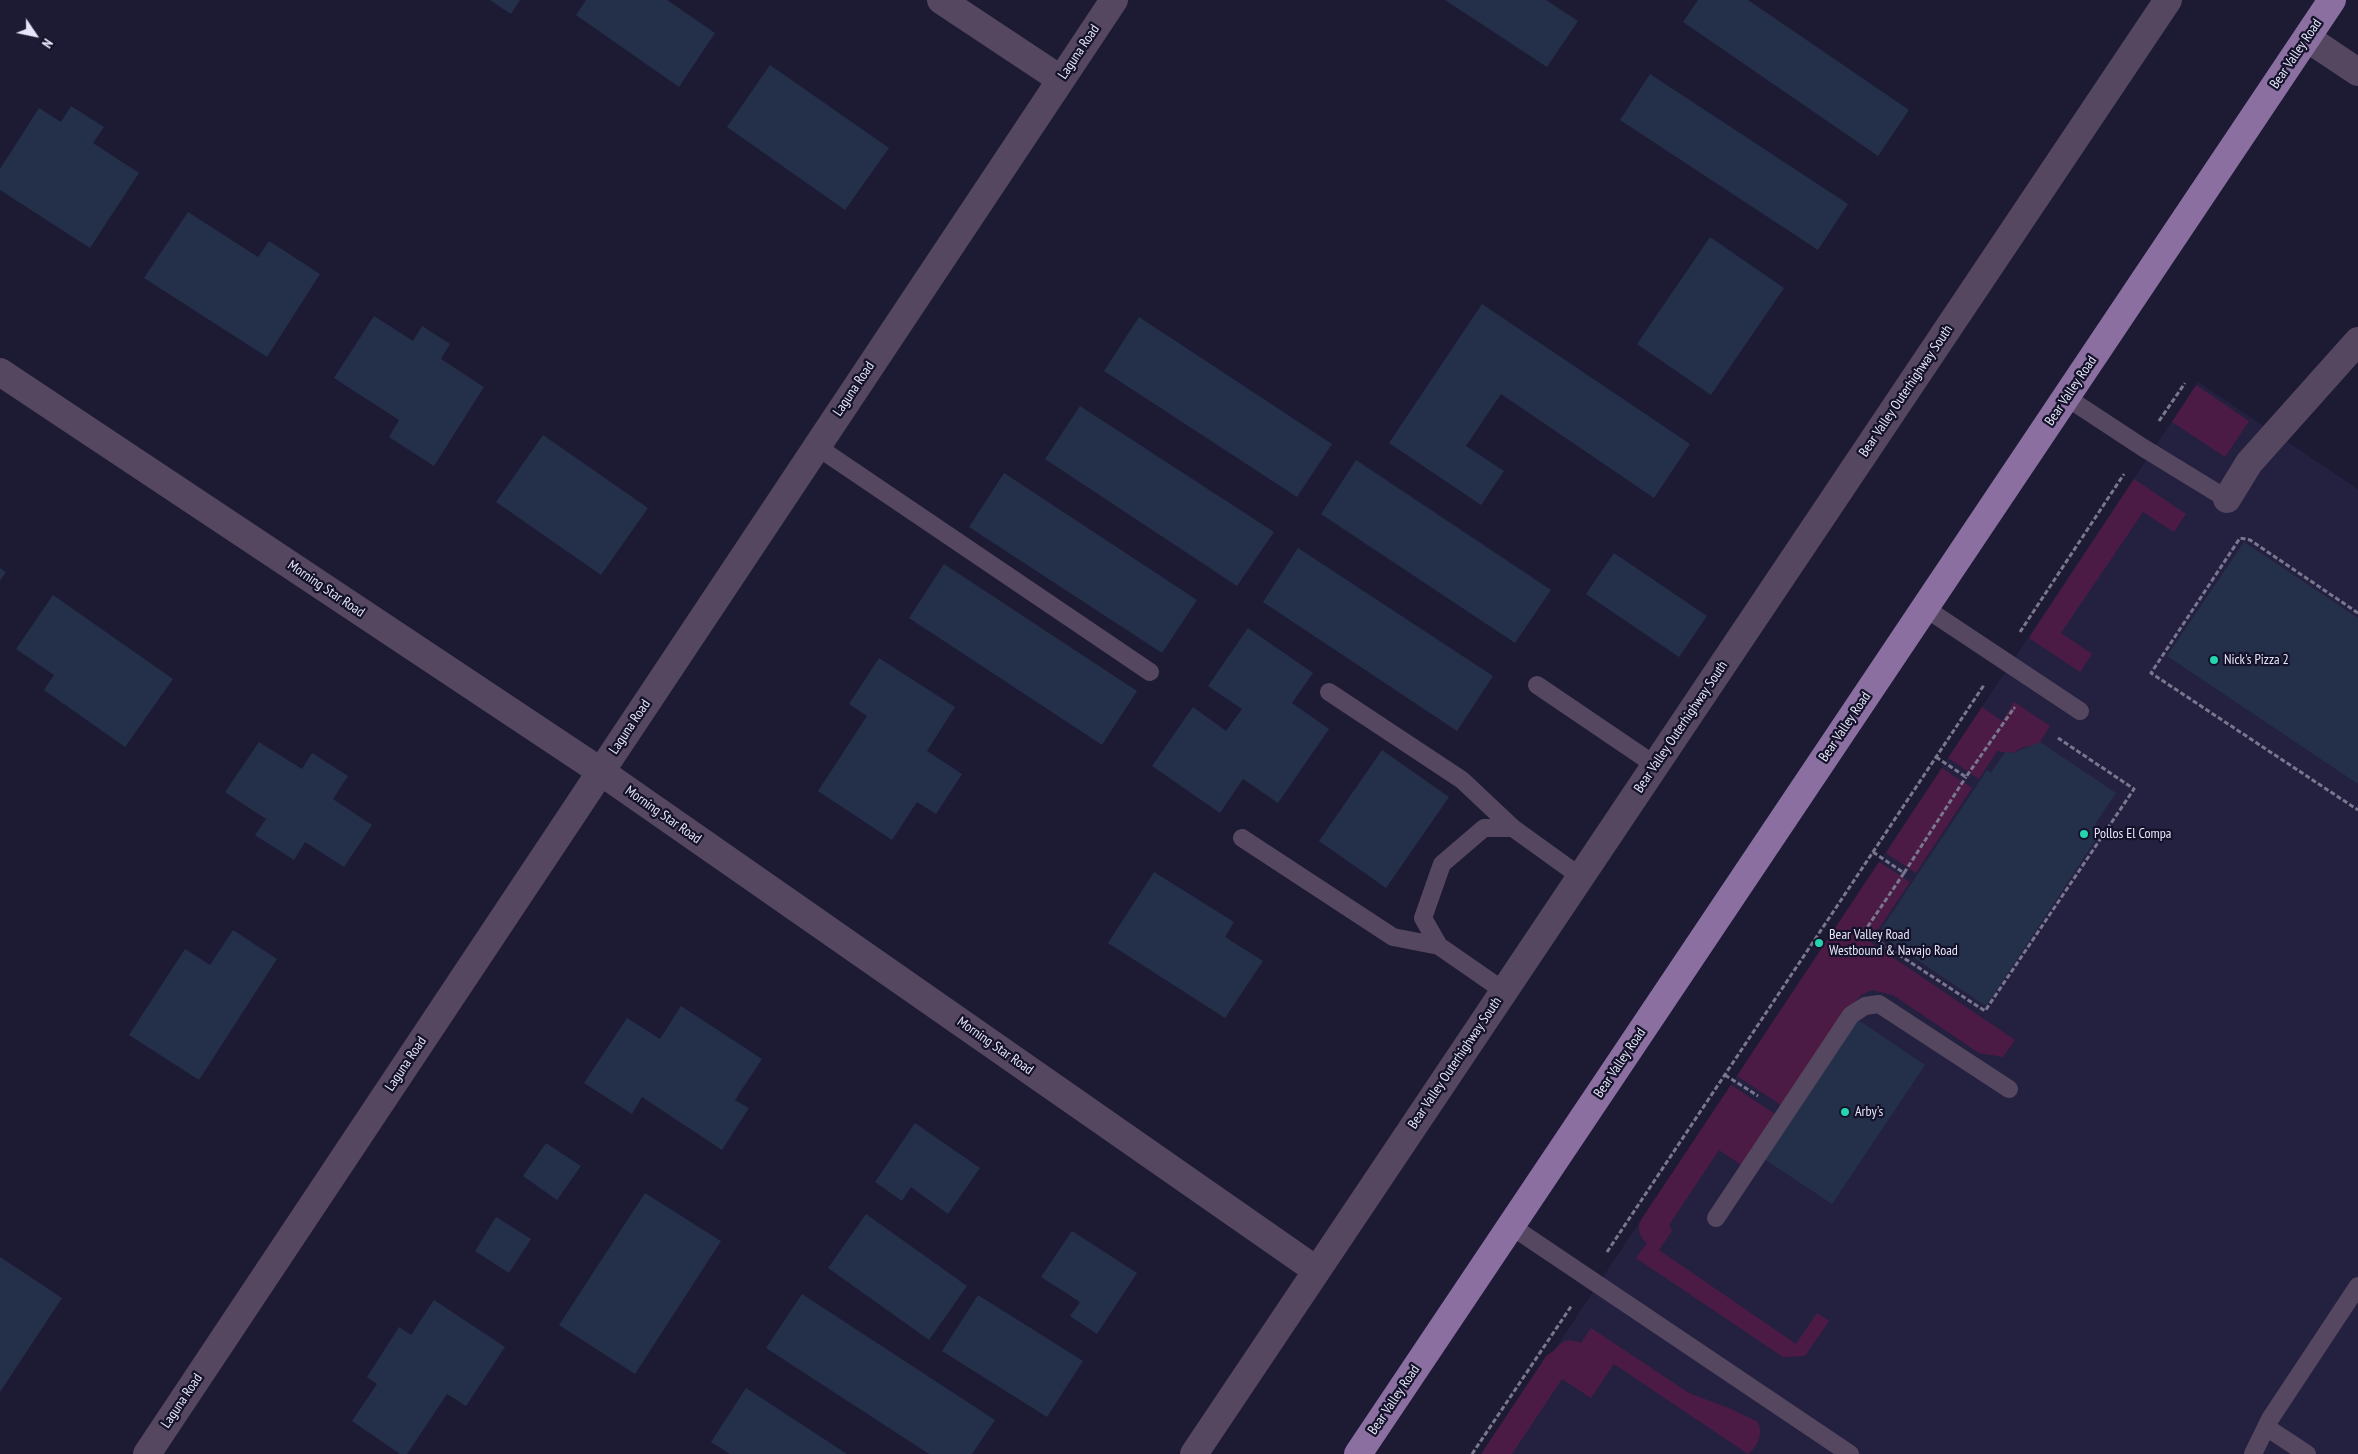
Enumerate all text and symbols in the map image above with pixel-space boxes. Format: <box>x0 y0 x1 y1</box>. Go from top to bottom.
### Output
north arrow <box>10 10 60 60</box>
street label: Bear Valley Road <box>2267 16 2325 92</box>
street label: Laguna Road <box>1055 22 1103 82</box>
text: N <box>38 35 57 52</box>
street label: Bear Valley Outerhighway South <box>1856 322 1956 460</box>
street label: Bear Valley Road <box>2042 353 2100 429</box>
street label: Laguna Road <box>830 359 878 419</box>
street label: Morning Star Road <box>284 557 368 621</box>
place label: Nick's Pizza 2 <box>2224 652 2289 668</box>
marker: Nick's Pizza 2 <box>2208 654 2220 666</box>
street label: Bear Valley Outerhighway South <box>1631 658 1731 796</box>
street label: Bear Valley Road <box>1816 689 1874 765</box>
street label: Laguna Road <box>606 697 654 757</box>
street label: Morning Star Road <box>622 783 704 847</box>
place label: Pollos El Compa <box>2094 826 2171 842</box>
marker: Pollos El Compa <box>2078 828 2090 840</box>
place label: Bear Valley Road Westbound & Navajo Road <box>1829 927 1958 960</box>
marker: Bear Valley Road Westbound & Navajo Road <box>1813 937 1825 949</box>
street label: Bear Valley Outerhighway South <box>1405 994 1505 1132</box>
street label: Morning Star Road <box>954 1014 1036 1078</box>
street label: Bear Valley Road <box>1591 1025 1649 1101</box>
street label: Laguna Road <box>382 1034 430 1094</box>
place label: Arby's <box>1855 1104 1883 1120</box>
marker: Arby's <box>1839 1106 1851 1118</box>
street label: Bear Valley Road <box>1365 1362 1423 1438</box>
street label: Laguna Road <box>158 1371 206 1431</box>

